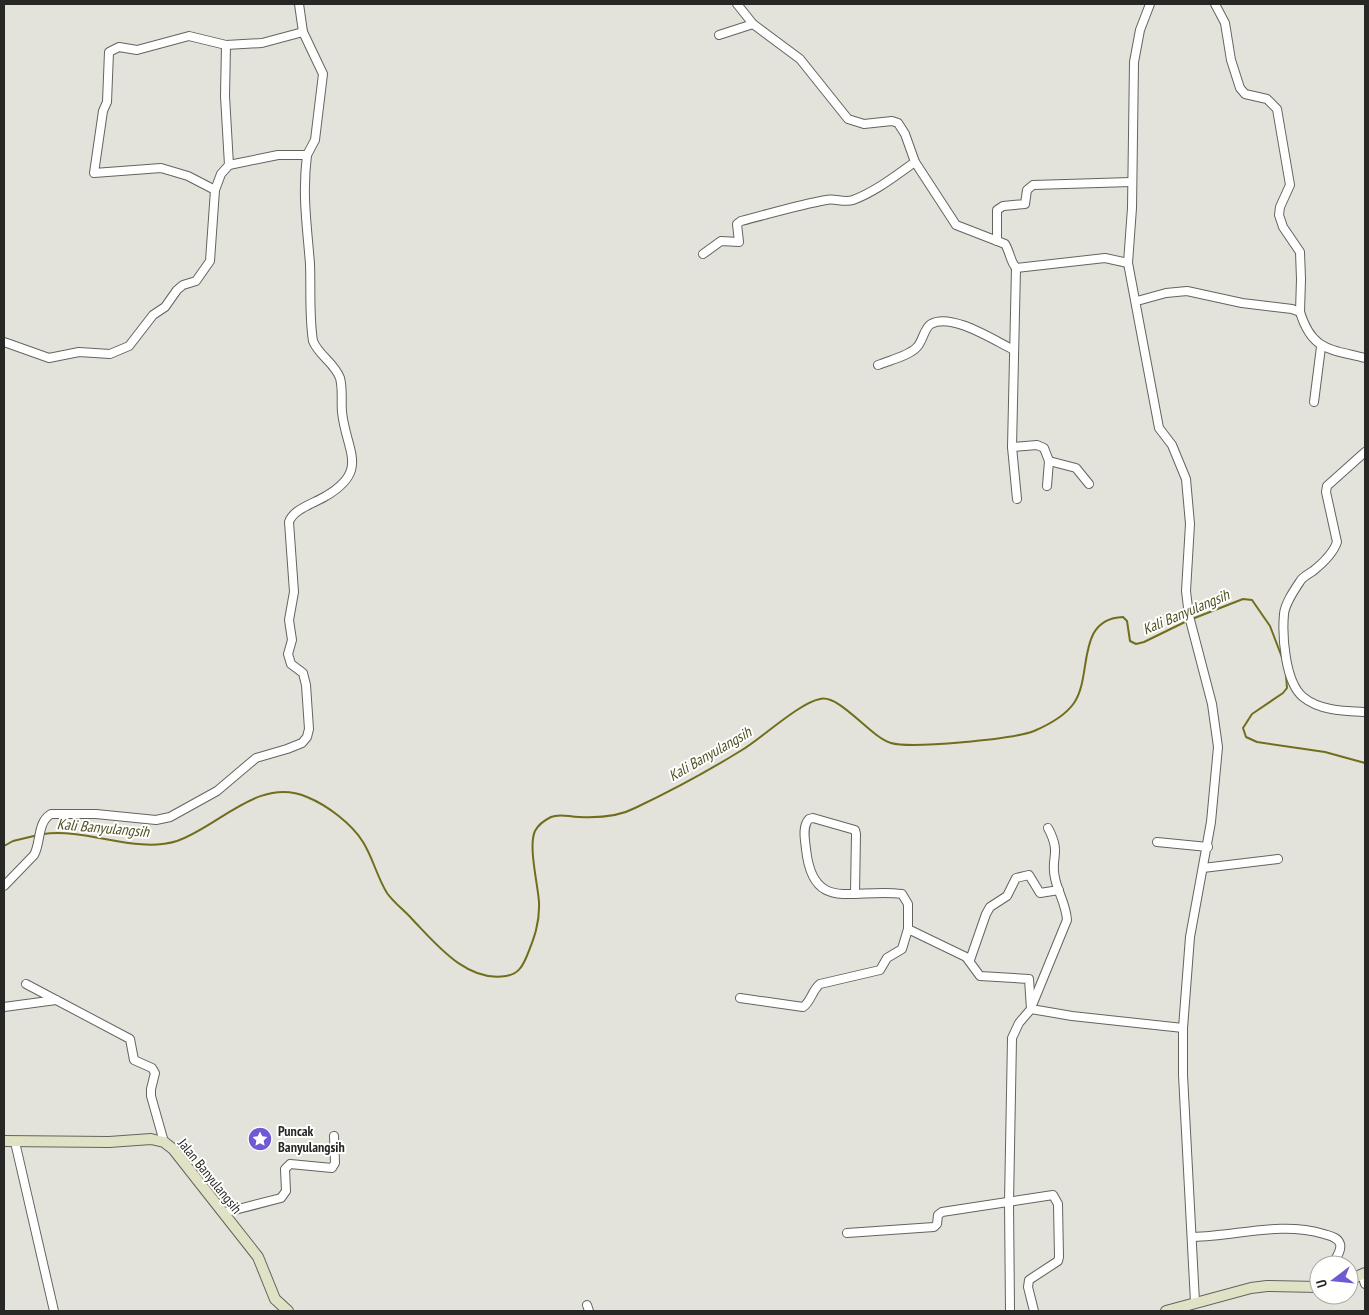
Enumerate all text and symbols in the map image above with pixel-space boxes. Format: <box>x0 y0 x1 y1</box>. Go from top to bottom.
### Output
water label: Kali Banyulangsih <box>1140 584 1233 638</box>
water label: Kali Banyulangsih <box>665 722 756 785</box>
water label: Kali Banyulangsih <box>56 814 151 841</box>
place label: Puncak Banyulangsih <box>278 1122 345 1156</box>
place icon: Puncak Banyulangsih <box>247 1126 273 1152</box>
street label: Jalan Banyulangsih <box>174 1134 246 1217</box>
north arrow <box>1309 1255 1359 1305</box>
text: U <box>1312 1278 1331 1290</box>

